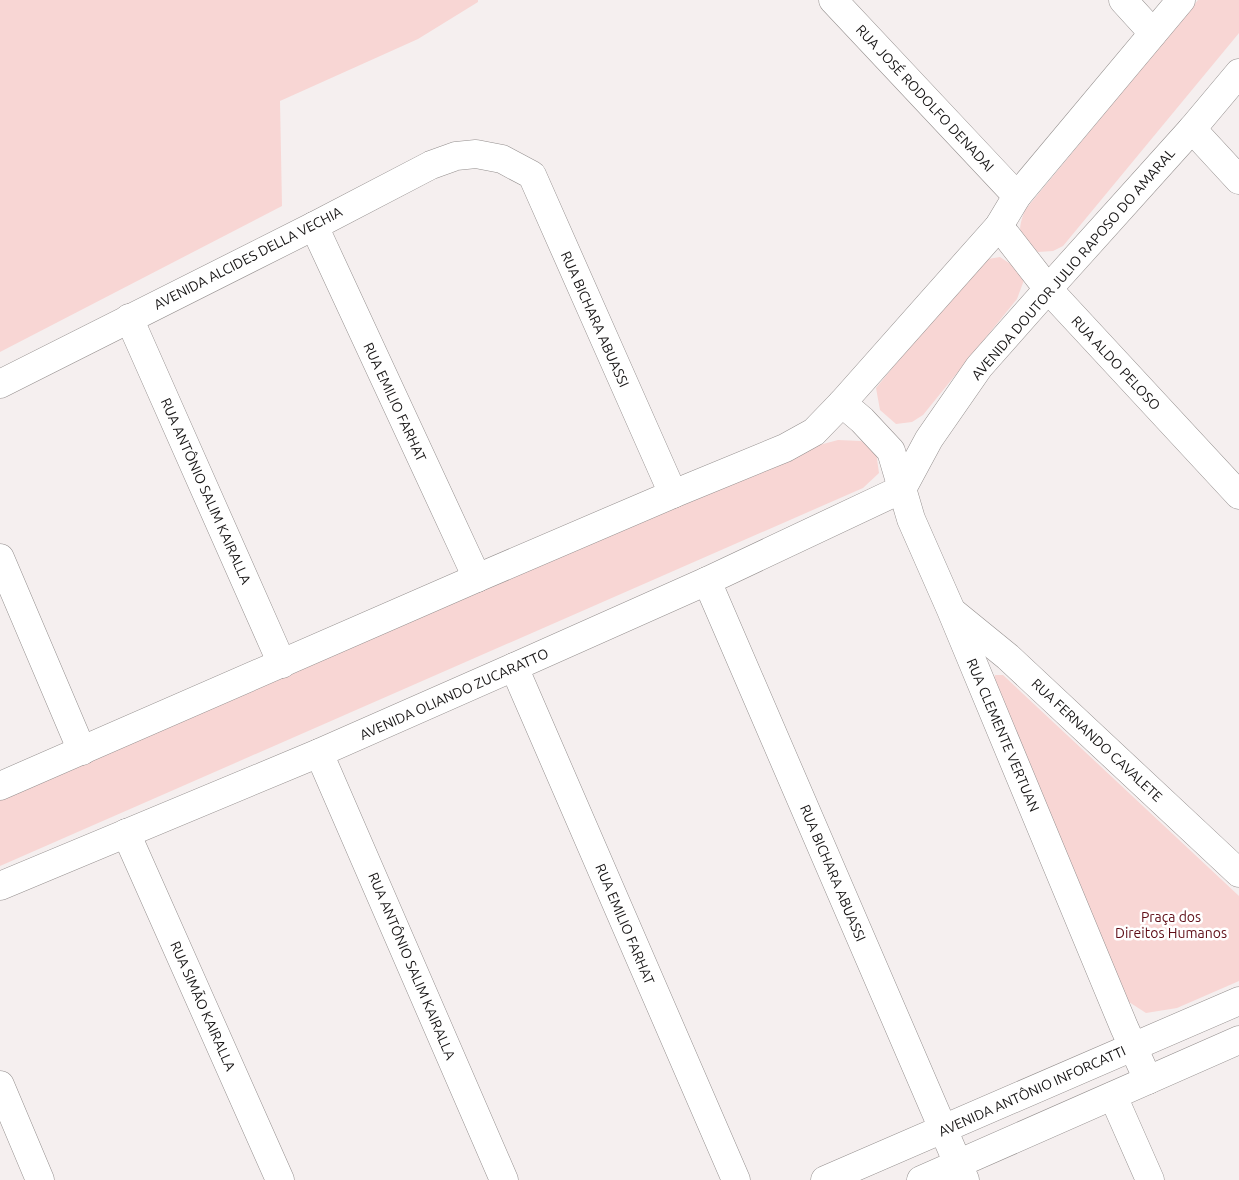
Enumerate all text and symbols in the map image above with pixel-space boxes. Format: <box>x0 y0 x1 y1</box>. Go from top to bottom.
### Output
street label: RUA JOSÉ RODOLFO DENADAI <box>853 21 998 175</box>
street label: AVENIDA DOUTOR JULIO RAPOSO DO AMARAL <box>968 145 1178 383</box>
street label: AVENIDA ALCIDES DELLA VECHIA <box>151 203 345 313</box>
street label: RUA BICHARA ABUASSI <box>558 249 632 389</box>
street label: RUA ALDO PELOSO <box>1068 313 1164 413</box>
street label: RUA EMILIO FARHAT <box>360 340 430 464</box>
street label: RUA ANTÔNIO SALIM KAIRALLA <box>158 395 255 586</box>
street label: AVENIDA OLIANDO ZUCARATTO <box>357 645 551 743</box>
street label: RUA CLEMENTE VERTUAN <box>963 656 1043 814</box>
street label: RUA FERNANDO CAVALETE <box>1028 675 1166 805</box>
street label: RUA BICHARA ABUASSI <box>797 802 869 944</box>
street label: RUA EMILIO FARHAT <box>592 861 658 987</box>
street label: RUA ANTÔNIO SALIM KAIRALLA <box>365 870 460 1062</box>
park label: Praça dos Direitos Humanos <box>1115 909 1227 941</box>
street label: RUA SIMÃO KAIRALLA <box>167 938 240 1073</box>
street label: AVENIDA ANTÔNIO INFORCATTI <box>936 1041 1128 1140</box>

